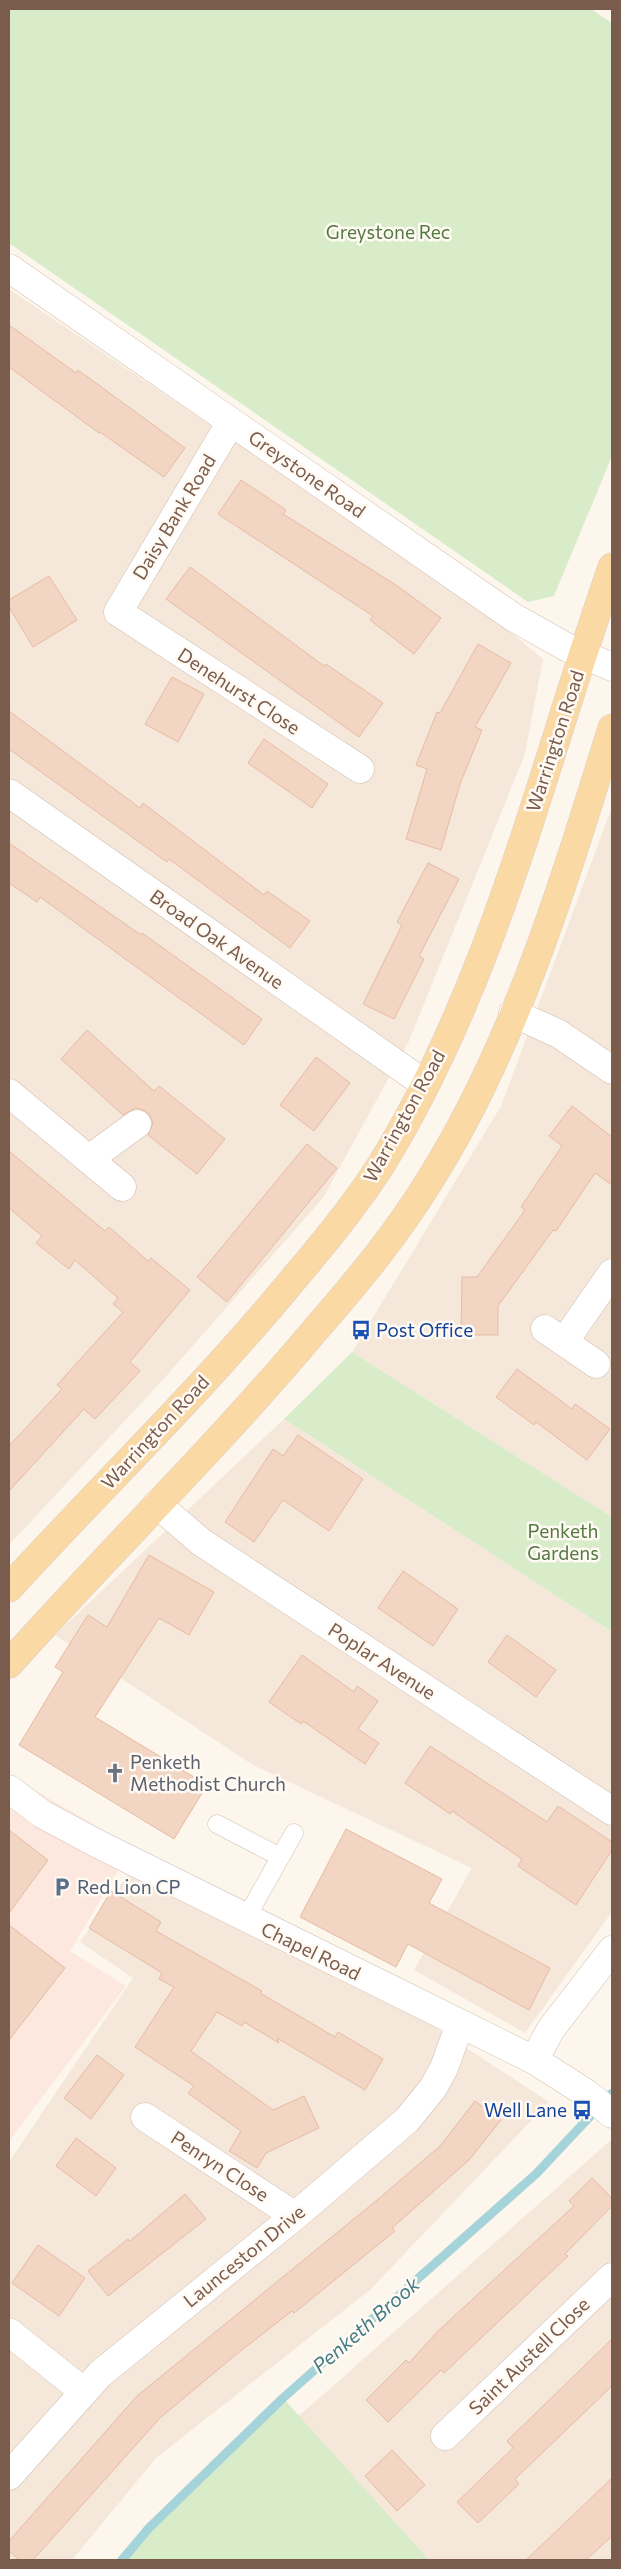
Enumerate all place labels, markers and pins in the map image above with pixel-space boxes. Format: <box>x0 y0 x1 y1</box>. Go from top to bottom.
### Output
place label: Post Office <box>376 1318 473 1341</box>
bus stop icon: Post Office <box>350 1319 372 1341</box>
place label: Penketh Methodist Church <box>130 1750 286 1795</box>
church icon: Penketh Methodist Church <box>104 1762 126 1784</box>
place label: Red Lion CP <box>77 1875 180 1898</box>
parking icon: Red Lion CP <box>51 1876 73 1898</box>
place label: Well Lane <box>484 2098 567 2121</box>
bus stop icon: Well Lane <box>571 2099 593 2121</box>

